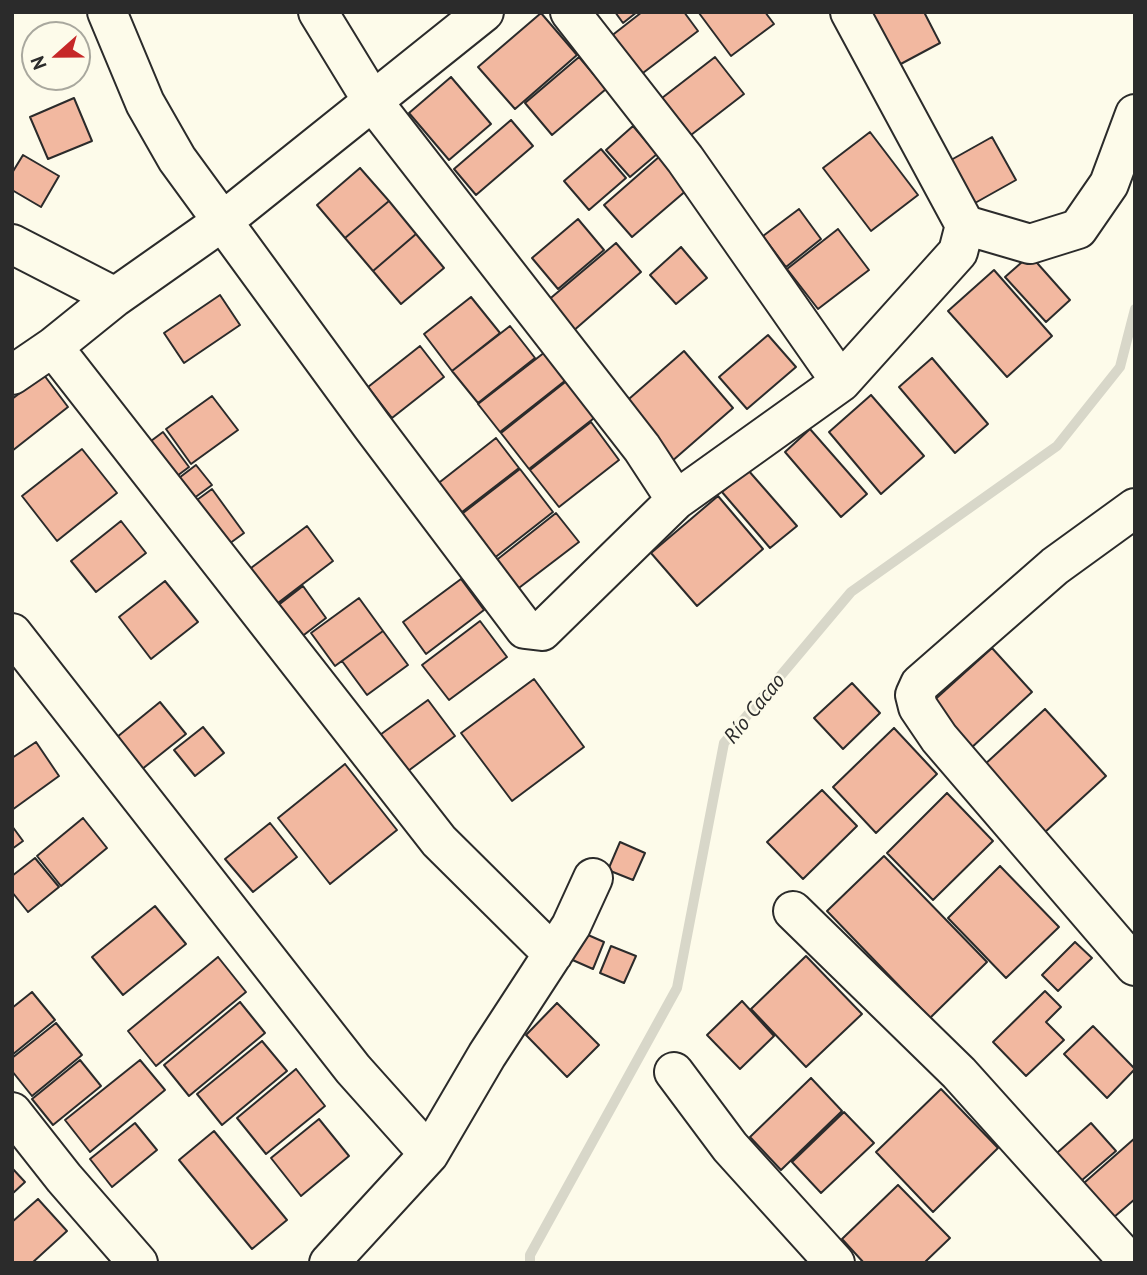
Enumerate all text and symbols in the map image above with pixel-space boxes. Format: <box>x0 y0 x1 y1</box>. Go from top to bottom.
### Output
north arrow <box>21 21 91 91</box>
text: N <box>25 53 52 73</box>
water label: Río Cacao <box>719 669 791 749</box>

